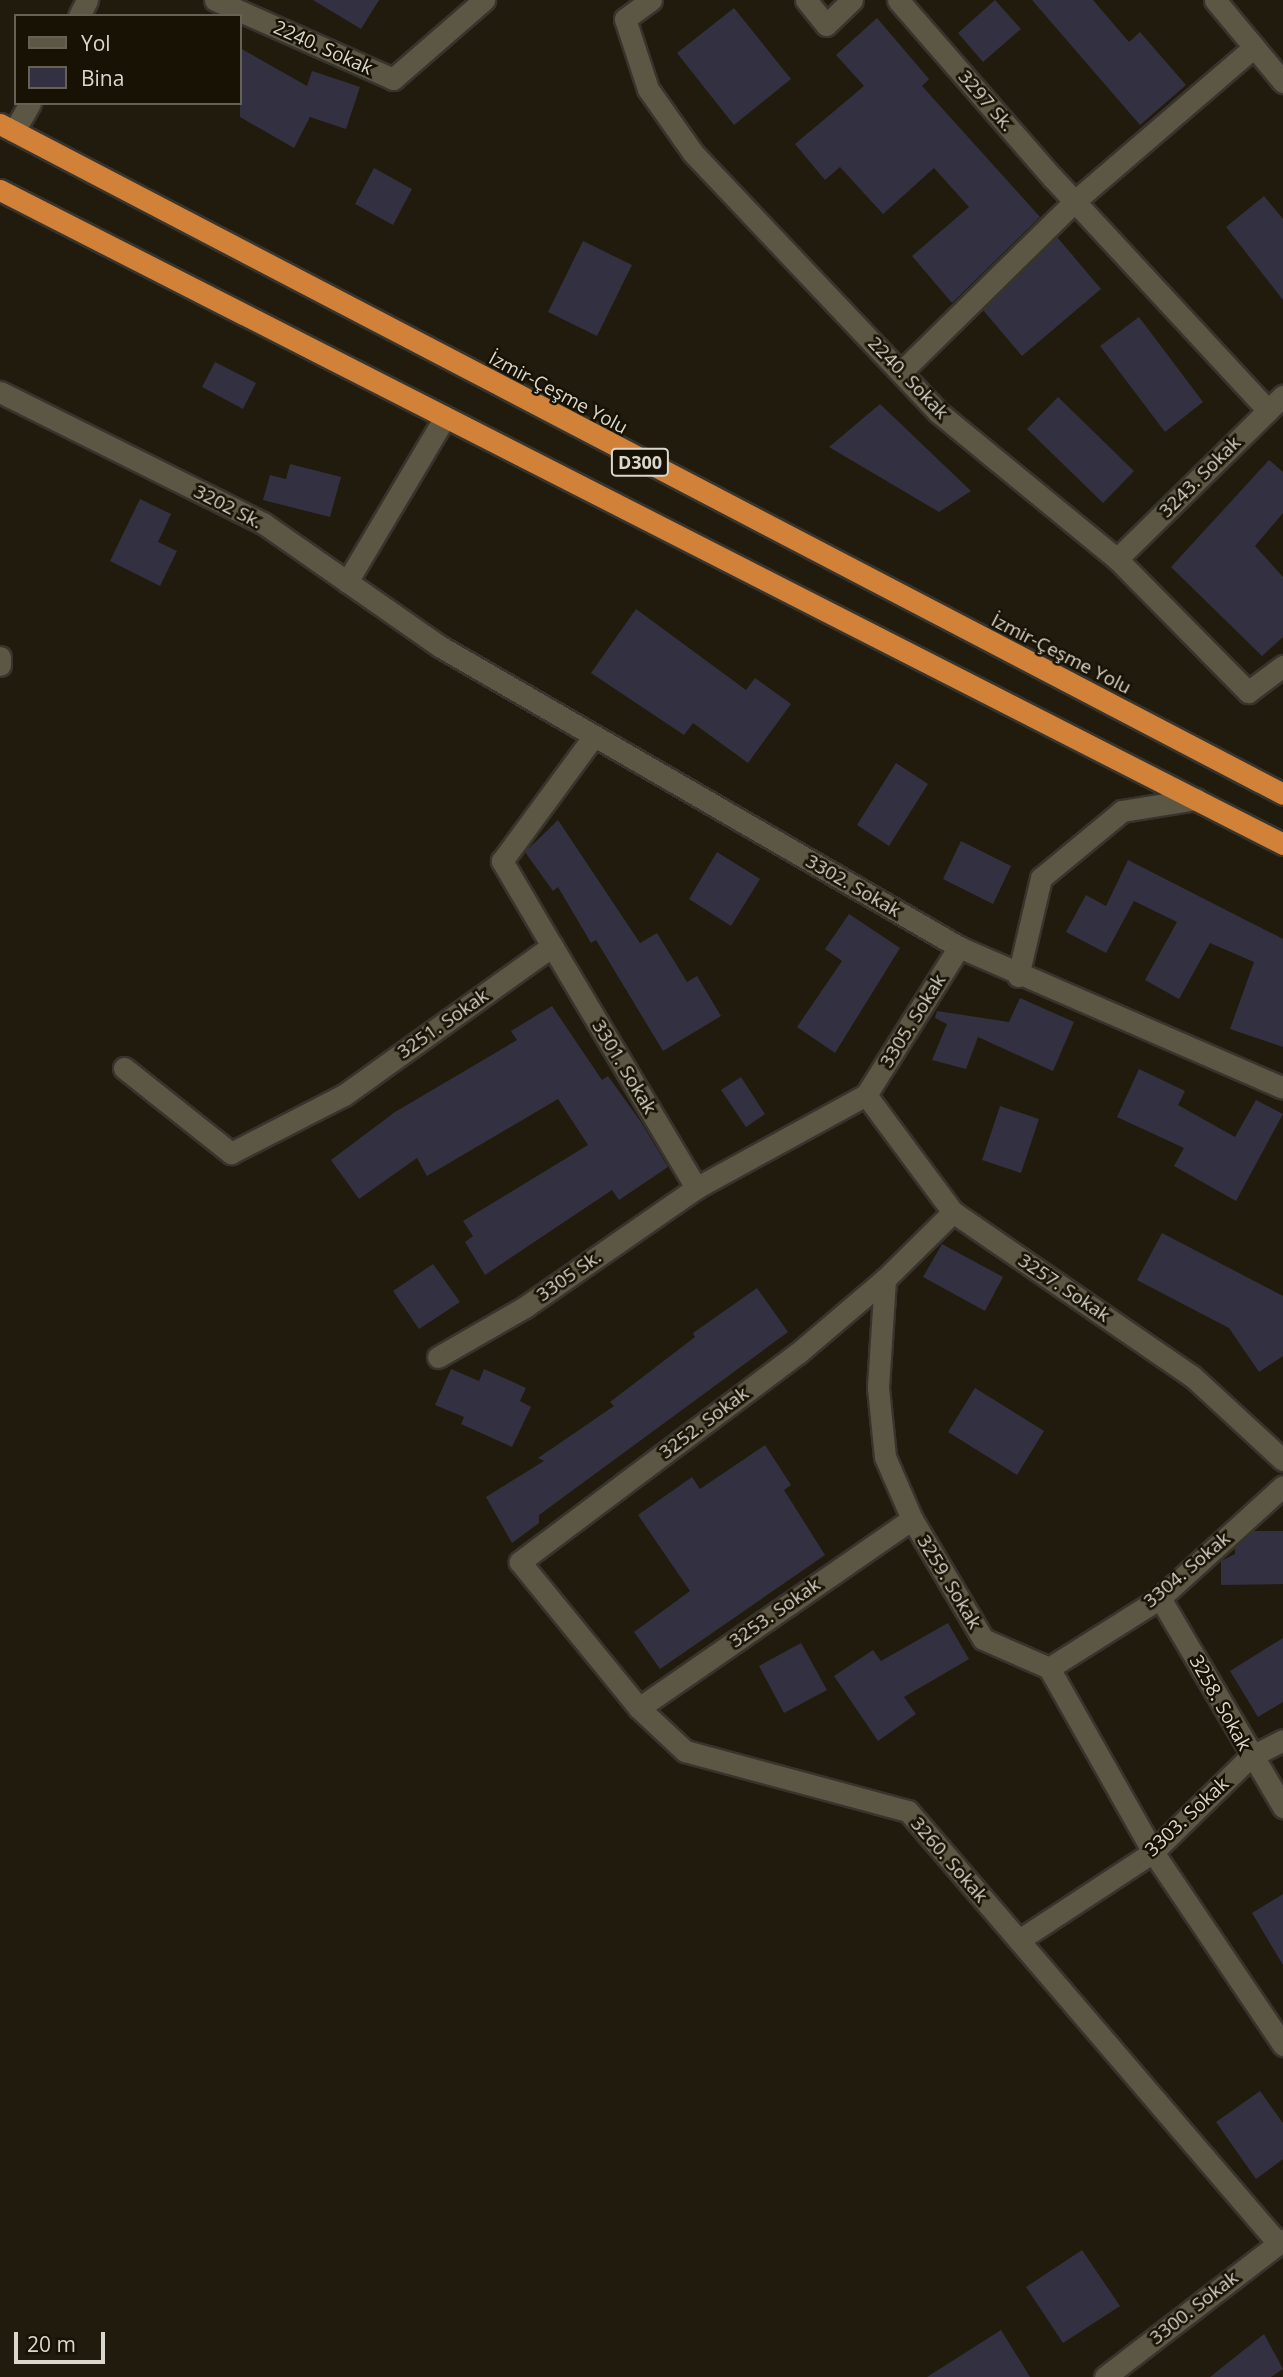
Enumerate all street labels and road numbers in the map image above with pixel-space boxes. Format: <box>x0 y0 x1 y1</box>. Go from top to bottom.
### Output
street label: 2240. Sokak <box>270 16 376 80</box>
street label: 3297 Sk. <box>953 66 1019 136</box>
street label: 2240. Sokak <box>863 332 953 424</box>
street label: İzmir-Çeşme Yolu <box>485 347 631 439</box>
street label: 3243. Sokak <box>1155 432 1245 522</box>
road number: D300 <box>610 448 670 476</box>
street label: 3202 Sk. <box>190 480 266 534</box>
street label: İzmir-Çeşme Yolu <box>987 609 1135 699</box>
street label: 3302. Sokak <box>802 850 904 922</box>
street label: 3305. Sokak <box>875 970 951 1072</box>
street label: 3251. Sokak <box>393 984 493 1064</box>
street label: 3301. Sokak <box>587 1016 661 1118</box>
street label: 3305 Sk. <box>532 1246 606 1306</box>
street label: 3257. Sokak <box>1014 1249 1114 1327</box>
street label: 3252. Sokak <box>655 1382 753 1464</box>
street label: 3304. Sokak <box>1139 1527 1235 1613</box>
street label: 3259. Sokak <box>912 1531 986 1633</box>
street label: 3253. Sokak <box>725 1573 825 1653</box>
street label: 3258. Sokak <box>1184 1651 1256 1755</box>
street label: 3303. Sokak <box>1141 1773 1233 1861</box>
street label: 3260. Sokak <box>906 1813 992 1907</box>
street label: 3300. Sokak <box>1145 2266 1243 2350</box>

